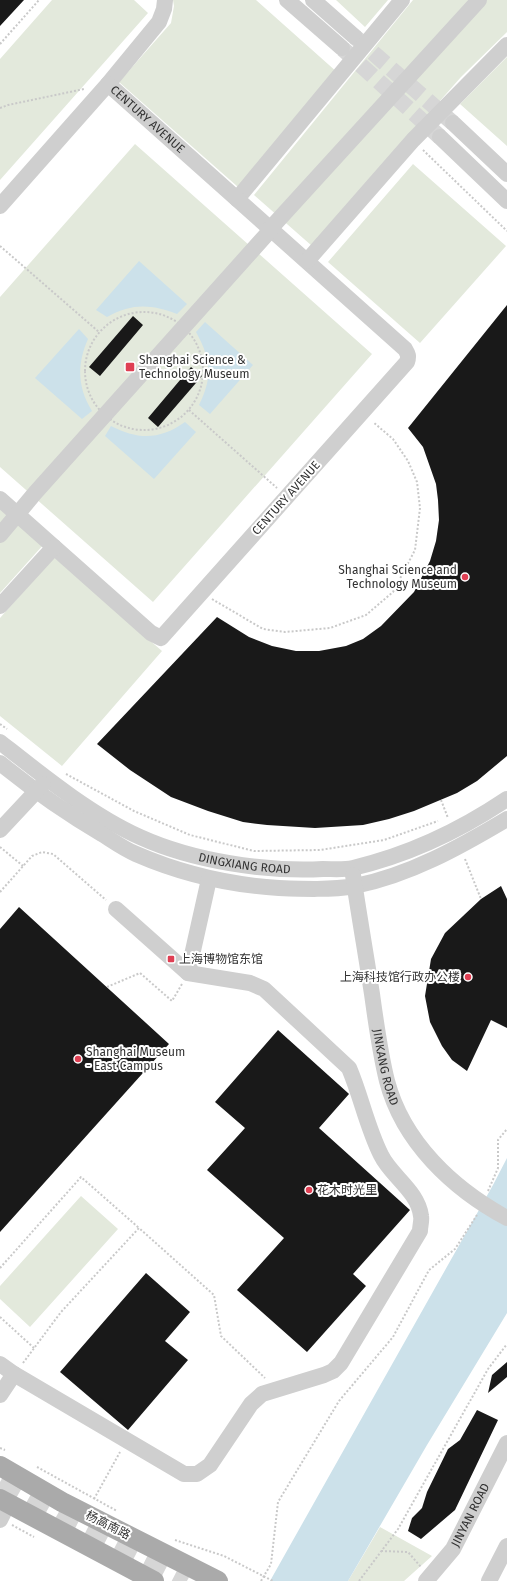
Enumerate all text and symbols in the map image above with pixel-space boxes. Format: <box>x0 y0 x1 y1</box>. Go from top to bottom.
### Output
street label: CENTURY AVENUE <box>108 83 188 156</box>
place label: Shanghai Science & Technology Museum <box>139 353 249 381</box>
marker: Shanghai Science & Technology Museum <box>124 361 136 373</box>
street label: CENTURY AVENUE <box>249 458 323 538</box>
place label: Shanghai Science and Technology Museum <box>338 563 457 591</box>
marker: Shanghai Science and Technology Museum <box>460 572 470 582</box>
street label: DINGXIANG ROAD <box>197 850 291 876</box>
place label: 上海博物馆东馆 <box>179 952 263 966</box>
marker: 上海博物馆东馆 <box>166 954 176 964</box>
place label: 上海科技馆行政办公楼 <box>340 970 460 984</box>
marker: 上海科技馆行政办公楼 <box>463 972 473 982</box>
street label: JINKANG ROAD <box>370 1028 402 1108</box>
place label: Shanghai Museum - East Campus <box>86 1045 185 1073</box>
marker: Shanghai Museum - East Campus <box>73 1054 83 1064</box>
place label: 花木时光里 <box>317 1183 377 1197</box>
marker: 花木时光里 <box>304 1185 314 1195</box>
street label: JINYAN ROAD <box>448 1481 492 1549</box>
street label: 杨高南路 <box>83 1508 133 1542</box>

